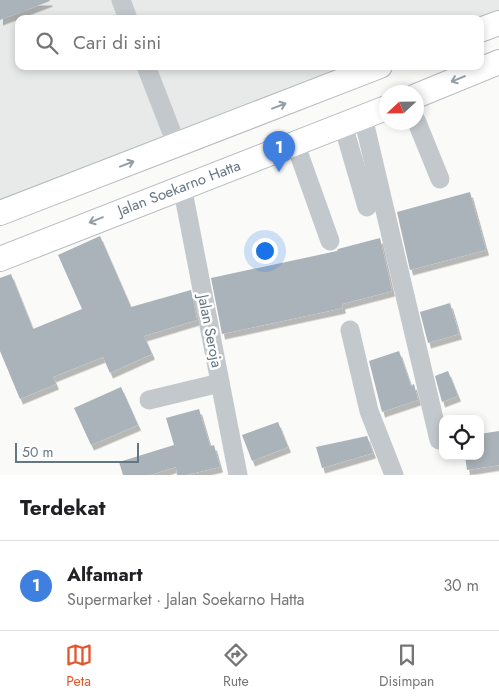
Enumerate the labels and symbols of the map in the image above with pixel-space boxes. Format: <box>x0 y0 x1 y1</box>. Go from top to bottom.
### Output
one-way arrow <box>451 75 466 84</box>
north arrow <box>379 85 424 130</box>
one-way arrow <box>271 101 286 110</box>
pin: 1 <box>263 131 295 172</box>
street label: Jalan Soekarno Hatta <box>113 154 244 222</box>
one-way arrow <box>120 159 135 168</box>
one-way arrow <box>89 216 104 226</box>
your location <box>252 238 278 264</box>
street label: Jalan Seroja <box>192 291 228 369</box>
scale bar <box>15 440 139 463</box>

